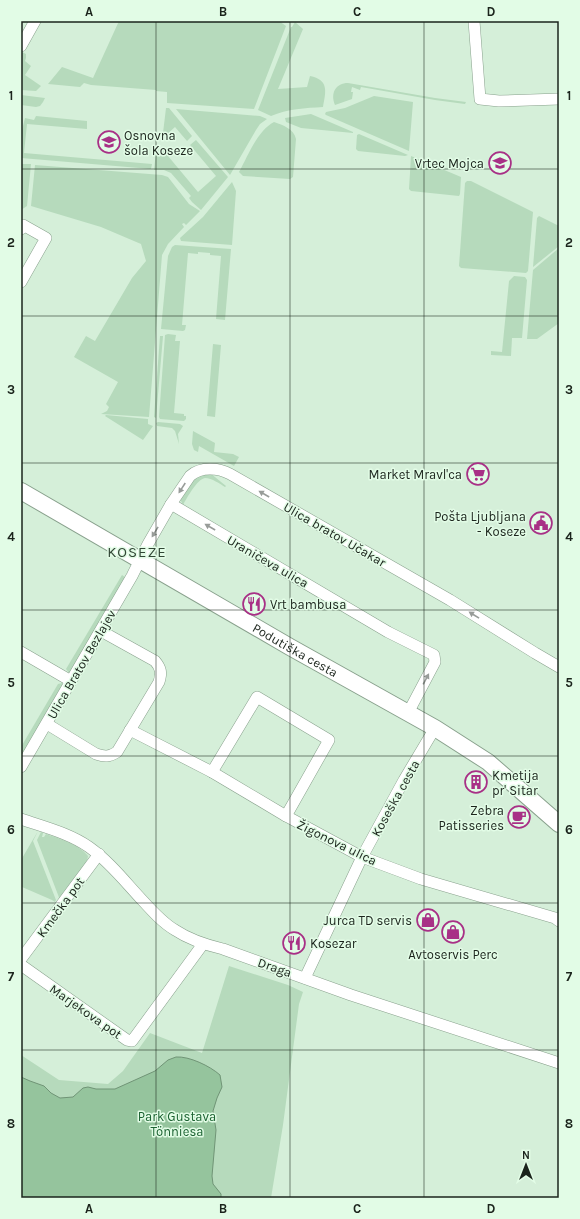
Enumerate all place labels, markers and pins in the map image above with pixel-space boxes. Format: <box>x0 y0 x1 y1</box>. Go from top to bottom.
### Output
place label: Osnovna šola Koseze <box>124 128 193 158</box>
school or university icon: Osnovna šola Koseze <box>96 129 122 155</box>
school or university icon: Vrtec Mojca <box>487 150 513 176</box>
place label: Vrtec Mojca <box>415 156 484 171</box>
supermarket icon: Market Mravl'ca <box>465 461 491 487</box>
place label: Market Mravl'ca <box>368 467 462 482</box>
place label: Pošta Ljubljana - Koseze <box>434 509 526 539</box>
public building icon: Pošta Ljubljana - Koseze <box>528 510 554 536</box>
restaurant icon: Vrt bambusa <box>241 591 267 617</box>
place label: Vrt bambusa <box>270 597 346 612</box>
place label: Kmetija pr' Sitar <box>492 768 539 798</box>
building icon: Kmetija pr' Sitar <box>463 769 489 795</box>
place label: Zebra Patisseries <box>438 803 504 833</box>
cafe icon: Zebra Patisseries <box>506 804 532 830</box>
shop icon: Jurca TD servis <box>415 907 441 933</box>
place label: Jurca TD servis <box>324 913 412 928</box>
shop icon: Avtoservis Perc <box>440 919 466 945</box>
restaurant icon: Kosezar <box>281 930 307 956</box>
place label: Kosezar <box>310 936 357 951</box>
place label: Avtoservis Perc <box>408 947 498 962</box>

